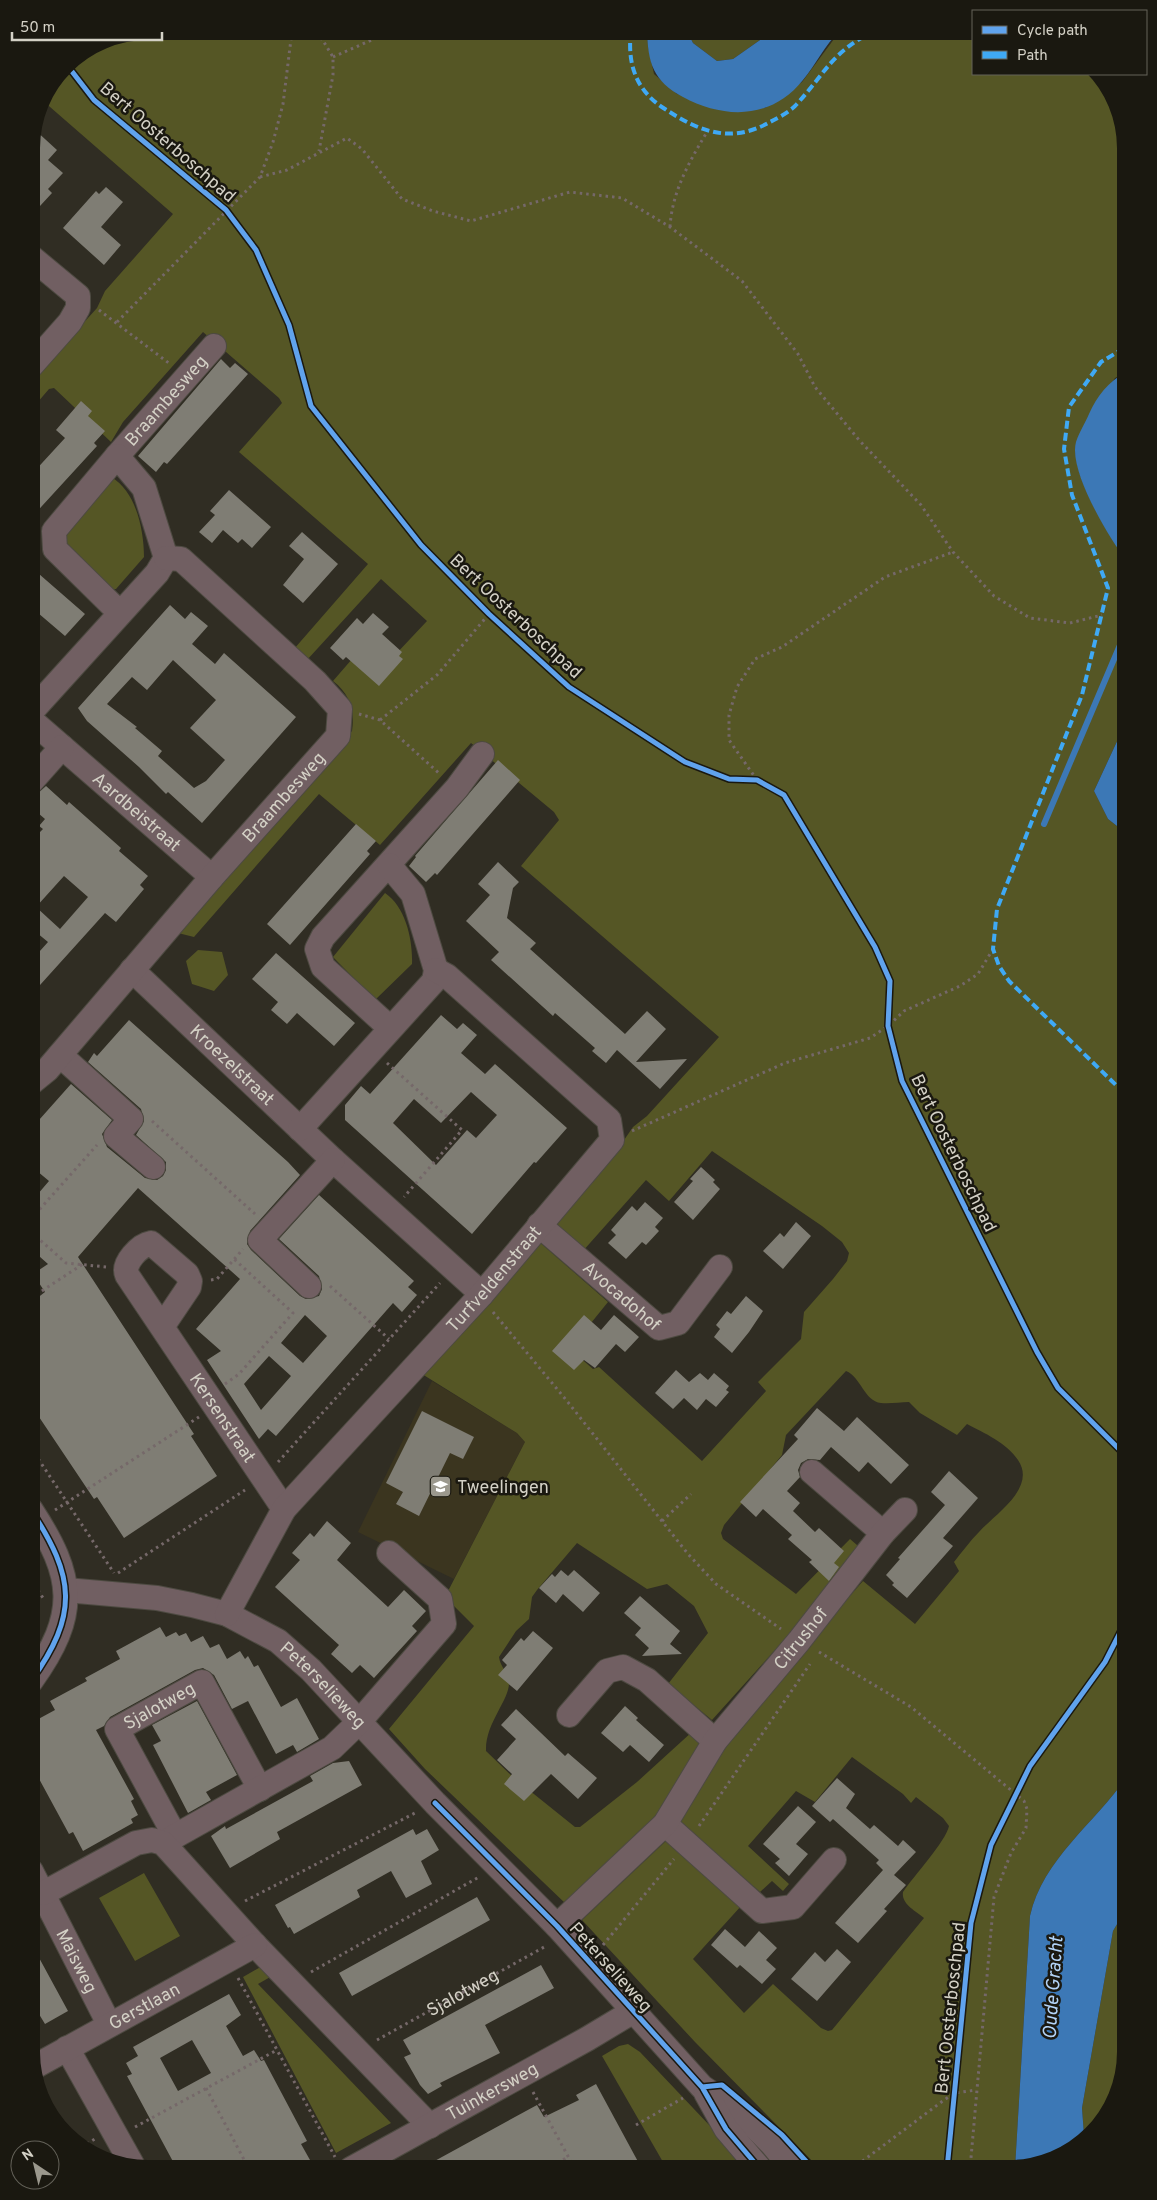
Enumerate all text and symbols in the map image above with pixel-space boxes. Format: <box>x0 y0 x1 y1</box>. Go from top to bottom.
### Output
scale bar <box>12 10 162 42</box>
legend <box>972 10 1147 75</box>
text: 50 m <box>20 19 55 38</box>
text: Cycle path <box>1017 22 1088 41</box>
text: Path <box>1017 47 1048 66</box>
street label: Bert Oosterboschpad <box>94 78 240 208</box>
street label: Braambesweg <box>121 351 213 452</box>
street label: Bert Oosterboschpad <box>444 550 586 684</box>
street label: Braambesweg <box>238 748 331 848</box>
street label: Aardbeistraat <box>87 768 185 858</box>
street label: Kroezelstraat <box>184 1020 278 1111</box>
street label: Bert Oosterboschpad <box>904 1071 1001 1236</box>
street label: Turfveldenstraat <box>442 1222 548 1338</box>
street label: Avocadohof <box>577 1257 665 1337</box>
street label: Kersenstraat <box>183 1369 260 1468</box>
school or university icon: Tweelingen <box>429 1475 453 1499</box>
place label: Tweelingen <box>457 1477 549 1500</box>
street label: Citrushof <box>769 1603 834 1675</box>
street label: Peterselieweg <box>274 1638 370 1735</box>
street label: Sjalotweg <box>120 1678 200 1736</box>
street label: Peterselieweg <box>563 1918 656 2018</box>
street label: Bert Oosterboschpad <box>931 1921 972 2095</box>
street label: Maisweg <box>50 1926 101 1998</box>
water label: Oude Gracht <box>1038 1935 1070 2040</box>
street label: Sjalotweg <box>423 1964 503 2023</box>
street label: Gerstlaan <box>105 1979 185 2036</box>
street label: Tuinkersweg <box>443 2058 543 2127</box>
north arrow <box>10 2140 60 2190</box>
text: N <box>19 2146 37 2165</box>

